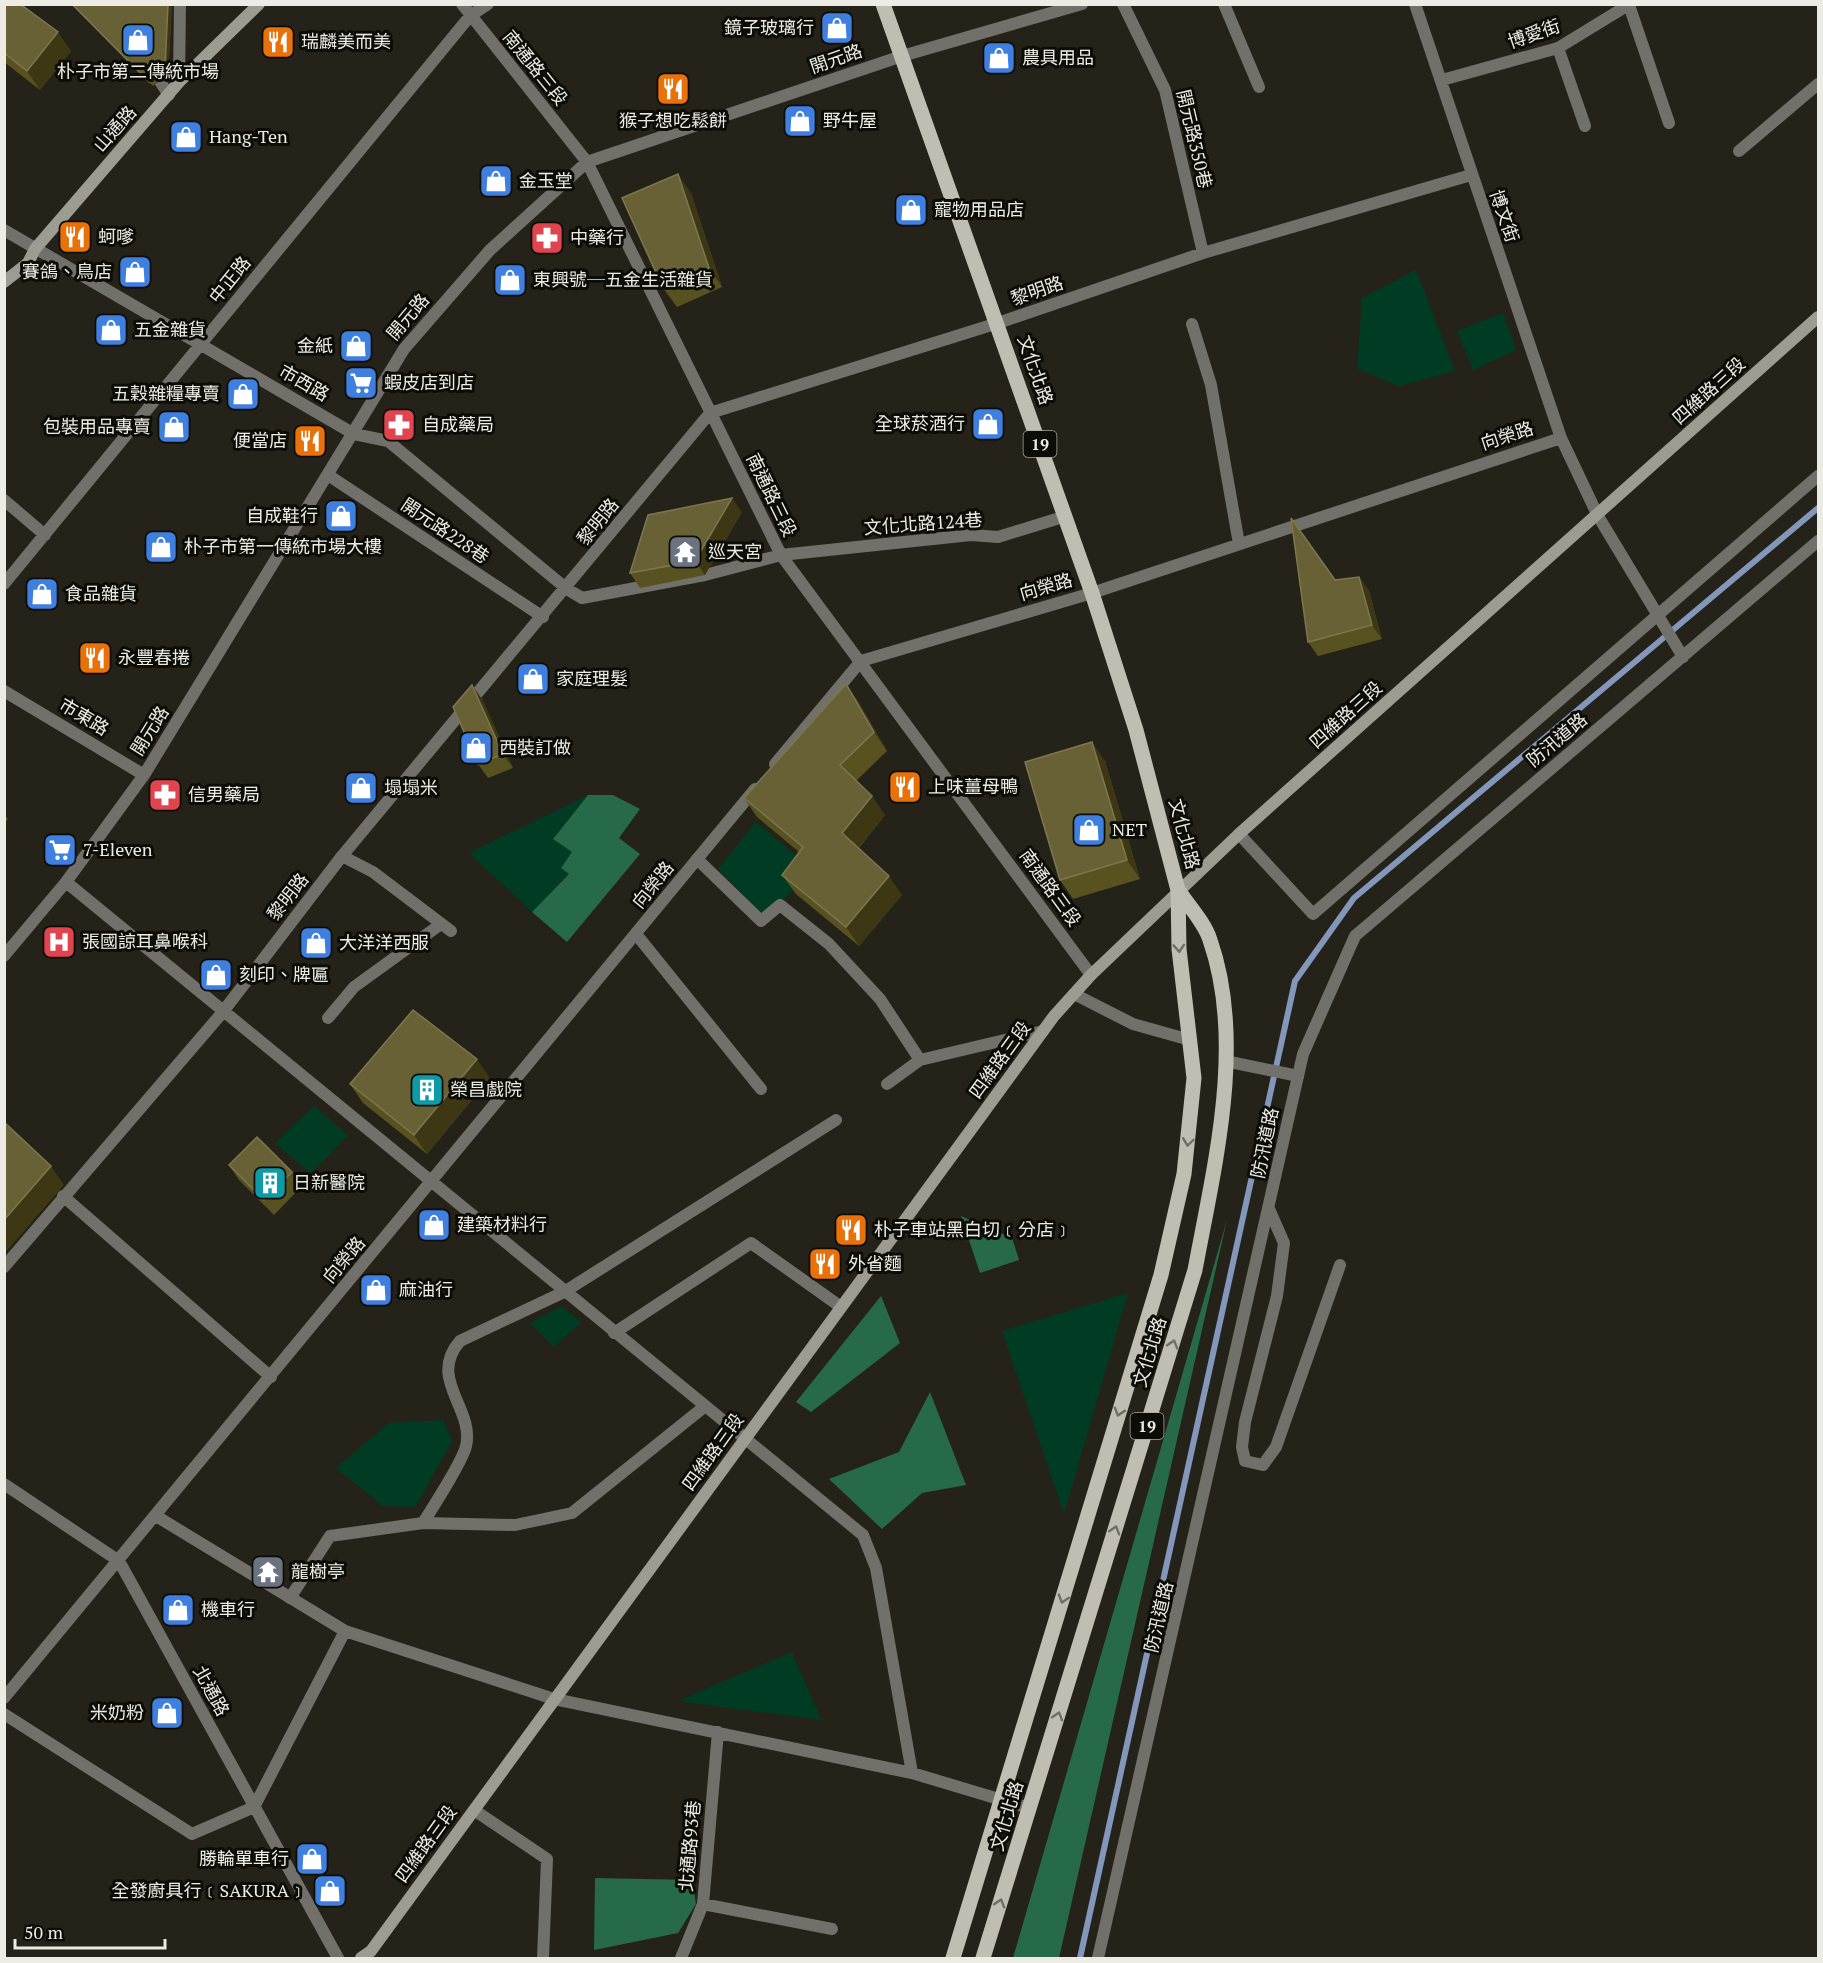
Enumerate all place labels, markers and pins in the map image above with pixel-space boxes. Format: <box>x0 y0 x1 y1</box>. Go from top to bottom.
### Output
shop icon: 鏡子玻璃行 <box>819 10 855 46</box>
place label: 鏡子玻璃行 <box>724 15 814 39</box>
shop icon: 朴子市第二傳統市場 <box>120 22 156 58</box>
restaurant icon: 瑞麟美而美 <box>260 24 296 60</box>
place label: 瑞麟美而美 <box>301 29 391 53</box>
shop icon: 農具用品 <box>981 40 1017 76</box>
place label: 農具用品 <box>1022 45 1094 69</box>
place label: 朴子市第二傳統市場 <box>57 59 219 83</box>
restaurant icon: 猴子想吃鬆餅 <box>655 71 691 107</box>
shop icon: 野牛屋 <box>782 103 818 139</box>
place label: 猴子想吃鬆餅 <box>619 108 727 132</box>
place label: 野牛屋 <box>823 108 877 132</box>
shop icon: Hang-Ten <box>168 119 204 155</box>
place label: Hang-Ten <box>209 124 288 148</box>
shop icon: 金玉堂 <box>478 163 514 199</box>
place label: 金玉堂 <box>519 168 573 192</box>
shop icon: 寵物用品店 <box>893 192 929 228</box>
place label: 寵物用品店 <box>934 197 1024 221</box>
restaurant icon: 蚵嗲 <box>57 219 93 255</box>
pharmacy icon: 中藥行 <box>529 220 565 256</box>
place label: 蚵嗲 <box>98 224 134 248</box>
place label: 中藥行 <box>570 225 624 249</box>
shop icon: 賽鴿、鳥店 <box>117 254 153 290</box>
place label: 賽鴿、鳥店 <box>22 259 112 283</box>
shop icon: 東興號─五金生活雜貨 <box>492 262 528 298</box>
place label: 東興號─五金生活雜貨 <box>533 267 713 291</box>
shop icon: 五金雜貨 <box>93 312 129 348</box>
place label: 五金雜貨 <box>134 317 206 341</box>
shop icon: 金紙 <box>338 328 374 364</box>
place label: 金紙 <box>297 333 333 357</box>
supermarket icon: 蝦皮店到店 <box>343 365 379 401</box>
place label: 蝦皮店到店 <box>384 370 474 394</box>
shop icon: 五穀雜糧專賣 <box>225 376 261 412</box>
place label: 五穀雜糧專賣 <box>112 381 220 405</box>
shop icon: 全球菸酒行 <box>970 406 1006 442</box>
pharmacy icon: 自成藥局 <box>381 407 417 443</box>
shop icon: 包裝用品專賣 <box>156 409 192 445</box>
place label: 全球菸酒行 <box>875 411 965 435</box>
place label: 自成藥局 <box>422 412 494 436</box>
place label: 包裝用品專賣 <box>43 414 151 438</box>
restaurant icon: 便當店 <box>292 423 328 459</box>
place label: 便當店 <box>233 428 287 452</box>
shop icon: 自成鞋行 <box>323 498 359 534</box>
place label: 自成鞋行 <box>246 503 318 527</box>
shop icon: 朴子市第一傳統市場大樓 <box>143 529 179 565</box>
place label: 朴子市第一傳統市場大樓 <box>184 534 382 558</box>
temple icon: 巡天宮 <box>667 534 703 570</box>
place label: 巡天宮 <box>708 539 762 563</box>
shop icon: 食品雜貨 <box>24 576 60 612</box>
place label: 食品雜貨 <box>65 581 137 605</box>
restaurant icon: 永豐春捲 <box>77 640 113 676</box>
place label: 永豐春捲 <box>118 645 190 669</box>
shop icon: 家庭理髮 <box>515 661 551 697</box>
place label: 家庭理髮 <box>556 666 628 690</box>
shop icon: 西裝訂做 <box>458 730 494 766</box>
place label: 西裝訂做 <box>499 735 571 759</box>
restaurant icon: 上味薑母鴨 <box>887 769 923 805</box>
shop icon: 塌塌米 <box>343 770 379 806</box>
place label: 上味薑母鴨 <box>928 774 1018 798</box>
place label: 塌塌米 <box>384 775 438 799</box>
pharmacy icon: 信男藥局 <box>147 777 183 813</box>
place label: 信男藥局 <box>188 782 260 806</box>
shop icon: NET <box>1071 812 1107 848</box>
place label: NET <box>1112 817 1147 841</box>
supermarket icon: 7-Eleven <box>42 832 78 868</box>
place label: 7-Eleven <box>83 837 153 861</box>
hospital icon: 張國諒耳鼻喉科 <box>41 924 77 960</box>
shop icon: 大洋洋西服 <box>298 925 334 961</box>
place label: 張國諒耳鼻喉科 <box>82 929 208 953</box>
place label: 大洋洋西服 <box>339 930 429 954</box>
shop icon: 刻印、牌匾 <box>198 957 234 993</box>
place label: 刻印、牌匾 <box>239 962 329 986</box>
building icon: 榮昌戲院 <box>409 1072 445 1108</box>
place label: 榮昌戲院 <box>450 1077 522 1101</box>
building icon: 日新醫院 <box>252 1165 288 1201</box>
place label: 日新醫院 <box>293 1170 365 1194</box>
shop icon: 建築材料行 <box>416 1207 452 1243</box>
place label: 建築材料行 <box>457 1212 547 1236</box>
restaurant icon: 朴子車站黑白切﹝分店﹞ <box>833 1212 869 1248</box>
place label: 朴子車站黑白切﹝分店﹞ <box>874 1217 1072 1241</box>
restaurant icon: 外省麵 <box>807 1246 843 1282</box>
place label: 外省麵 <box>848 1251 902 1275</box>
shop icon: 麻油行 <box>358 1272 394 1308</box>
place label: 麻油行 <box>399 1277 453 1301</box>
temple icon: 龍樹亭 <box>250 1554 286 1590</box>
place label: 龍樹亭 <box>291 1559 345 1583</box>
shop icon: 機車行 <box>160 1592 196 1628</box>
place label: 機車行 <box>201 1597 255 1621</box>
shop icon: 米奶粉 <box>149 1695 185 1731</box>
place label: 米奶粉 <box>90 1700 144 1724</box>
shop icon: 勝輪單車行 <box>294 1841 330 1877</box>
place label: 勝輪單車行 <box>199 1846 289 1870</box>
shop icon: 全發廚具行﹝SAKURA﹞ <box>312 1873 348 1909</box>
place label: 全發廚具行﹝SAKURA﹞ <box>112 1878 307 1902</box>

